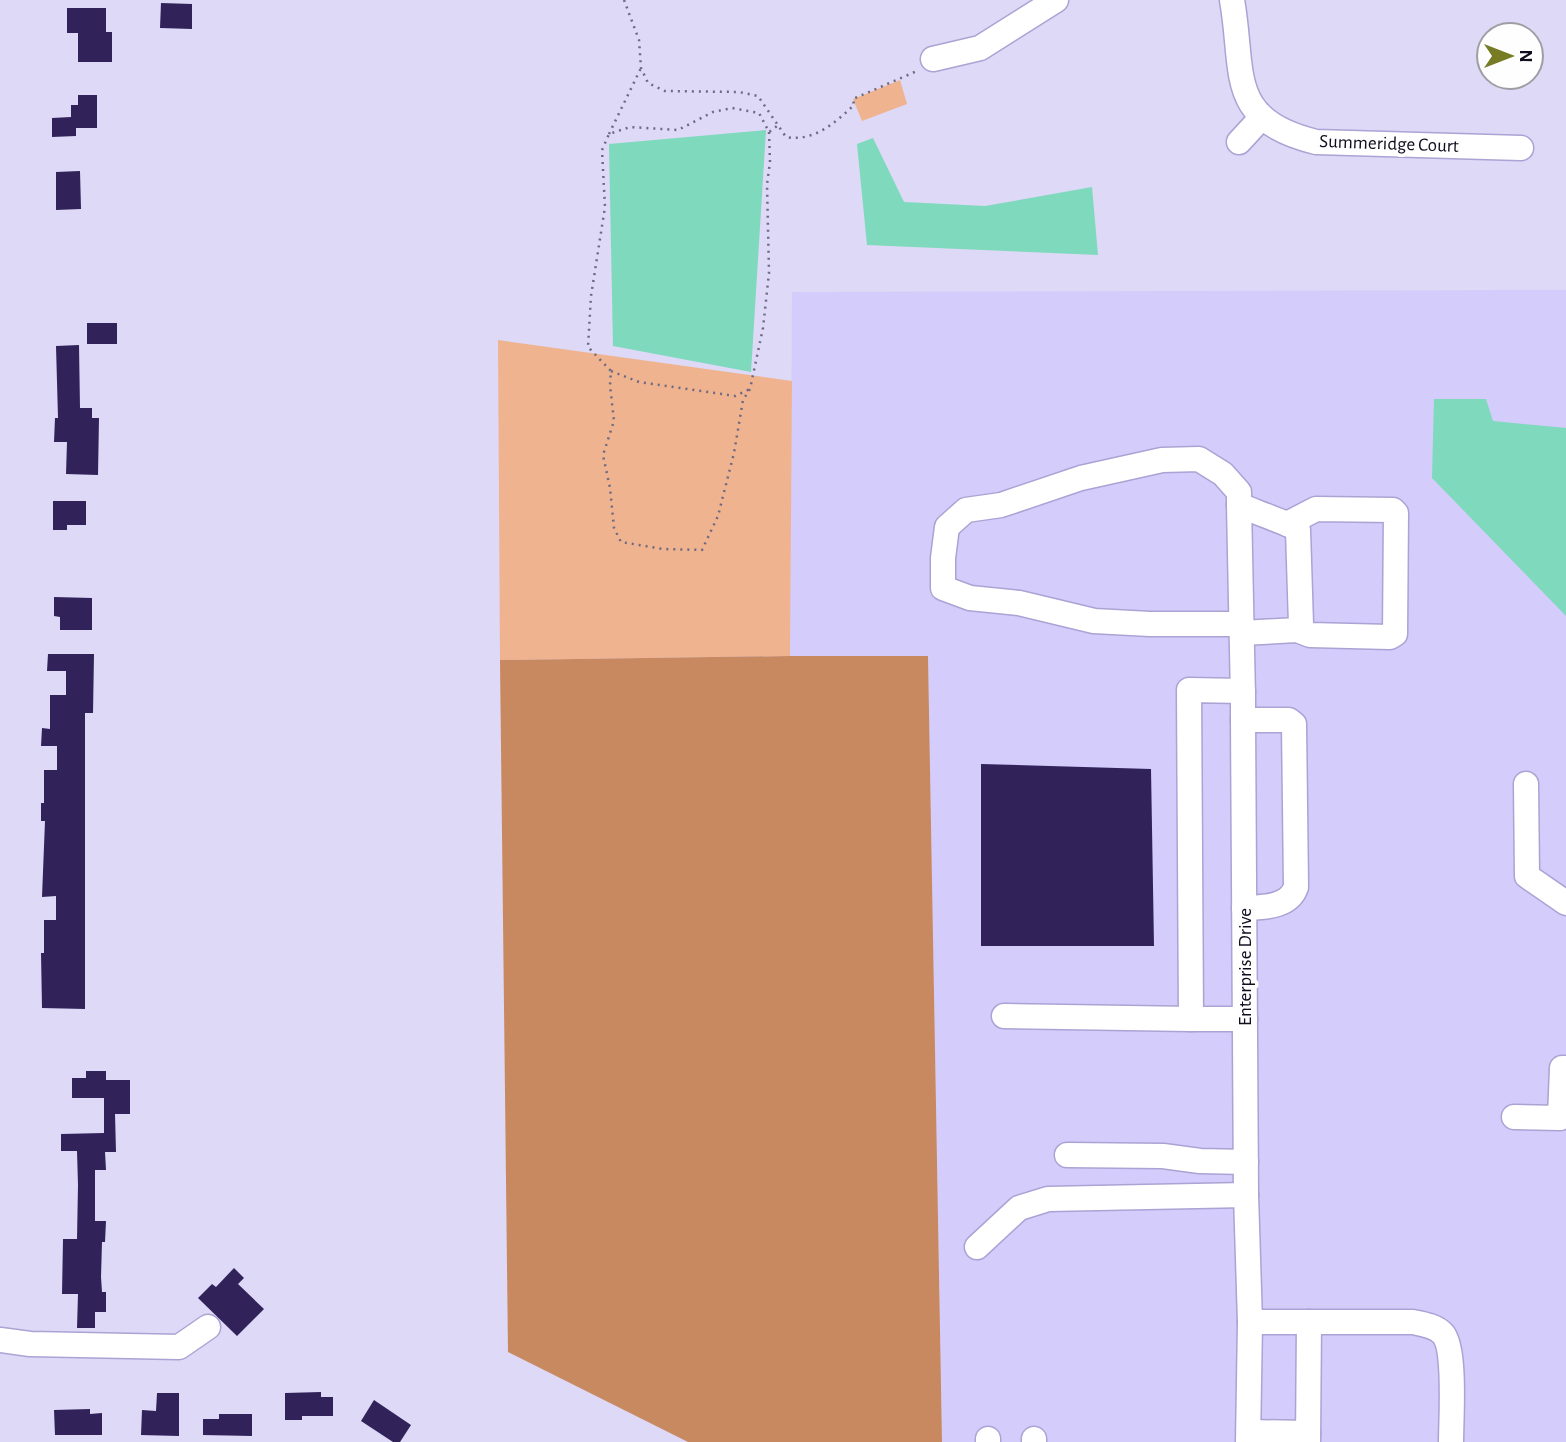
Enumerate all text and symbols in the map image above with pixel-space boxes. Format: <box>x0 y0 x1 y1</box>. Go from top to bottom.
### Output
north arrow <box>1475 21 1545 91</box>
text: N <box>1516 49 1535 63</box>
street label: Summeridge Court <box>1319 132 1459 156</box>
street label: Enterprise Drive <box>1236 908 1255 1026</box>

